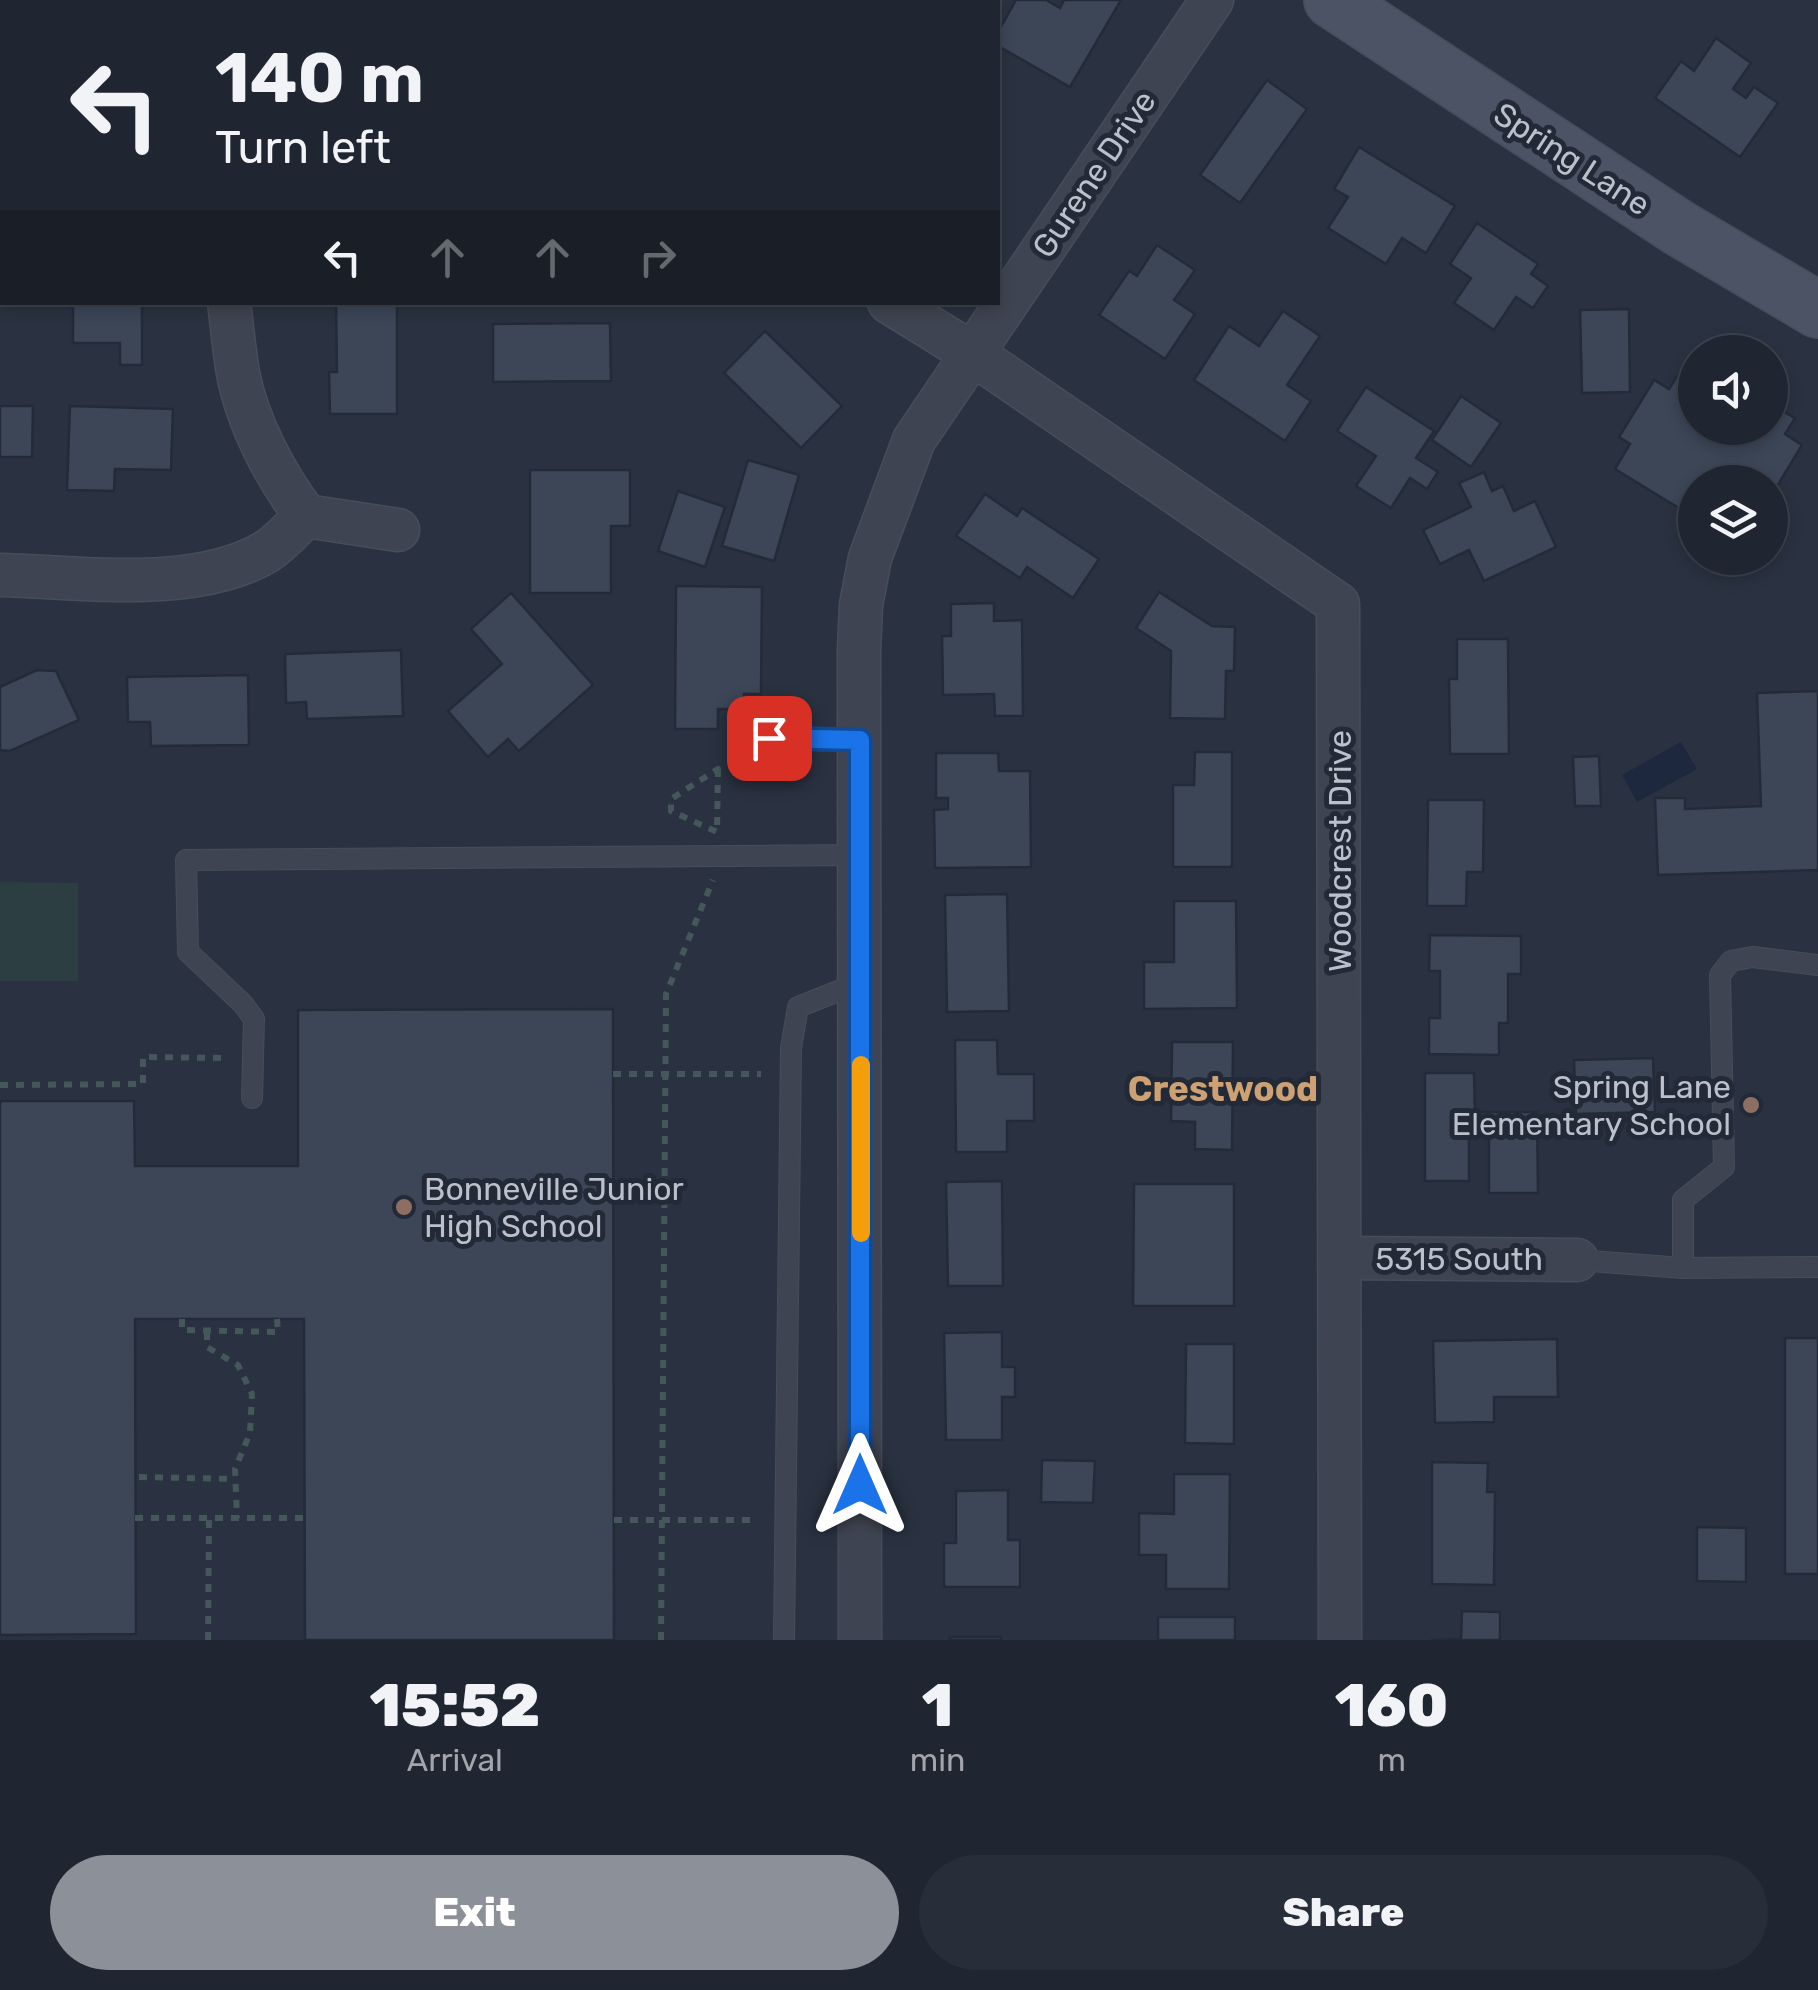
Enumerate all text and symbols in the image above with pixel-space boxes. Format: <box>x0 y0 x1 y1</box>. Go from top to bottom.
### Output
text: 140 m <box>215 37 424 120</box>
icon: left <box>50 40 180 170</box>
street label: Gurene Drive <box>1024 83 1164 265</box>
street label: Spring Lane <box>1487 95 1657 223</box>
text: Turn left <box>215 121 391 174</box>
icon: left <box>315 230 370 285</box>
icon: ahead <box>420 230 475 285</box>
icon: ahead <box>525 230 580 285</box>
icon: right <box>630 230 685 285</box>
map controls <box>1678 335 1788 575</box>
button: sound <box>1678 335 1788 445</box>
button: layers <box>1678 465 1788 575</box>
pin <box>727 696 812 781</box>
icon: arrive <box>742 711 797 766</box>
street label: Woodcrest Drive <box>1321 730 1359 972</box>
district label: Crestwood <box>1128 1068 1318 1110</box>
place label: Spring Lane Elementary School <box>1452 1068 1731 1143</box>
marker: Spring Lane Elementary School <box>1740 1094 1762 1116</box>
place label: Bonneville Junior High School <box>424 1170 684 1245</box>
marker: Bonneville Junior High School <box>393 1196 415 1218</box>
street label: 5315 South <box>1375 1240 1543 1278</box>
position arrow <box>808 1433 912 1537</box>
text: 15:52 <box>369 1670 540 1741</box>
text: 1 <box>922 1670 953 1741</box>
text: 160 <box>1335 1670 1449 1741</box>
text: Arrival <box>407 1741 503 1779</box>
text: min <box>910 1741 965 1779</box>
text: m <box>1377 1741 1406 1779</box>
button: Exit <box>50 1855 899 1970</box>
button: Share <box>919 1855 1768 1970</box>

